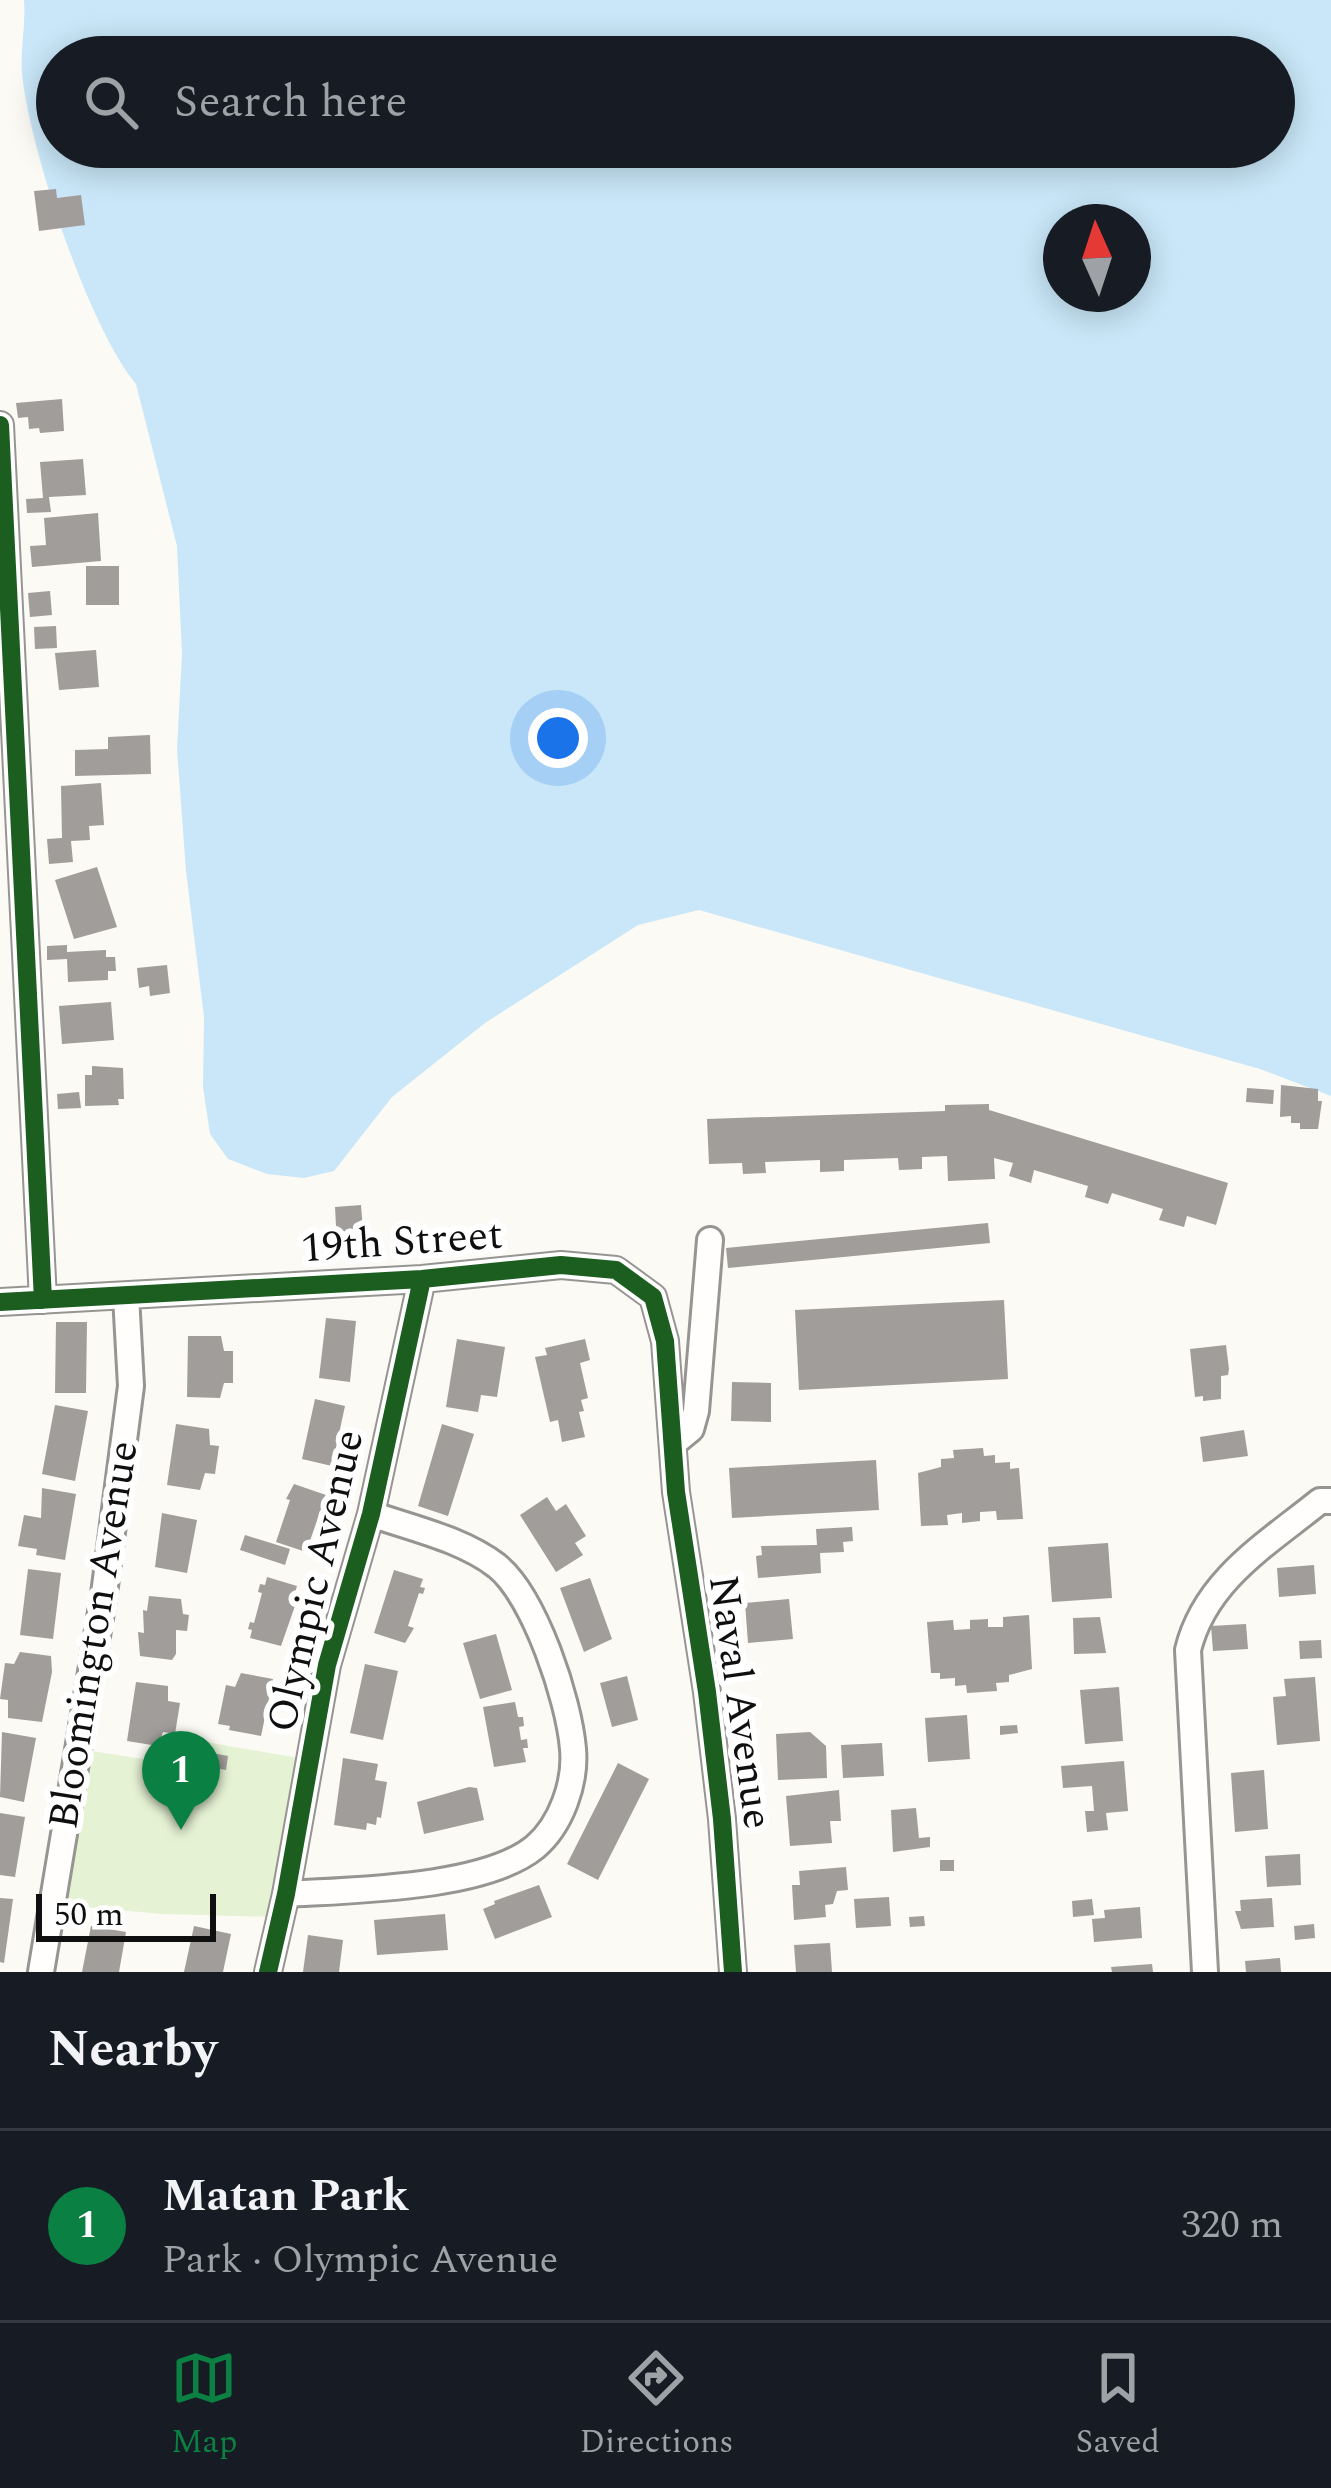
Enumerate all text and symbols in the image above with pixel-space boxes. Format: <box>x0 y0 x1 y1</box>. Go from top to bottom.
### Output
search box <box>36 36 1295 168</box>
text: Search here <box>174 68 407 137</box>
icon: search <box>78 69 144 135</box>
north arrow <box>1043 204 1151 312</box>
your location <box>528 708 588 768</box>
street label: 19th Street <box>299 1204 505 1280</box>
street label: Olympic Avenue <box>251 1423 381 1739</box>
street label: Bloomington Avenue <box>32 1436 156 1834</box>
street label: Naval Avenue <box>691 1571 789 1833</box>
pin: 1 <box>142 1731 220 1830</box>
scale bar <box>36 1888 216 1941</box>
text: 50 m <box>54 1890 124 1940</box>
text: Nearby <box>48 2011 217 2089</box>
text: Matan Park <box>162 2162 409 2231</box>
text: 1 <box>76 2196 98 2255</box>
text: 320 m <box>1181 2196 1283 2255</box>
text: Park · Olympic Avenue <box>162 2231 558 2290</box>
tab: Map <box>171 2345 237 2467</box>
tab: Directions <box>579 2345 733 2467</box>
tab: Saved <box>1075 2345 1160 2467</box>

